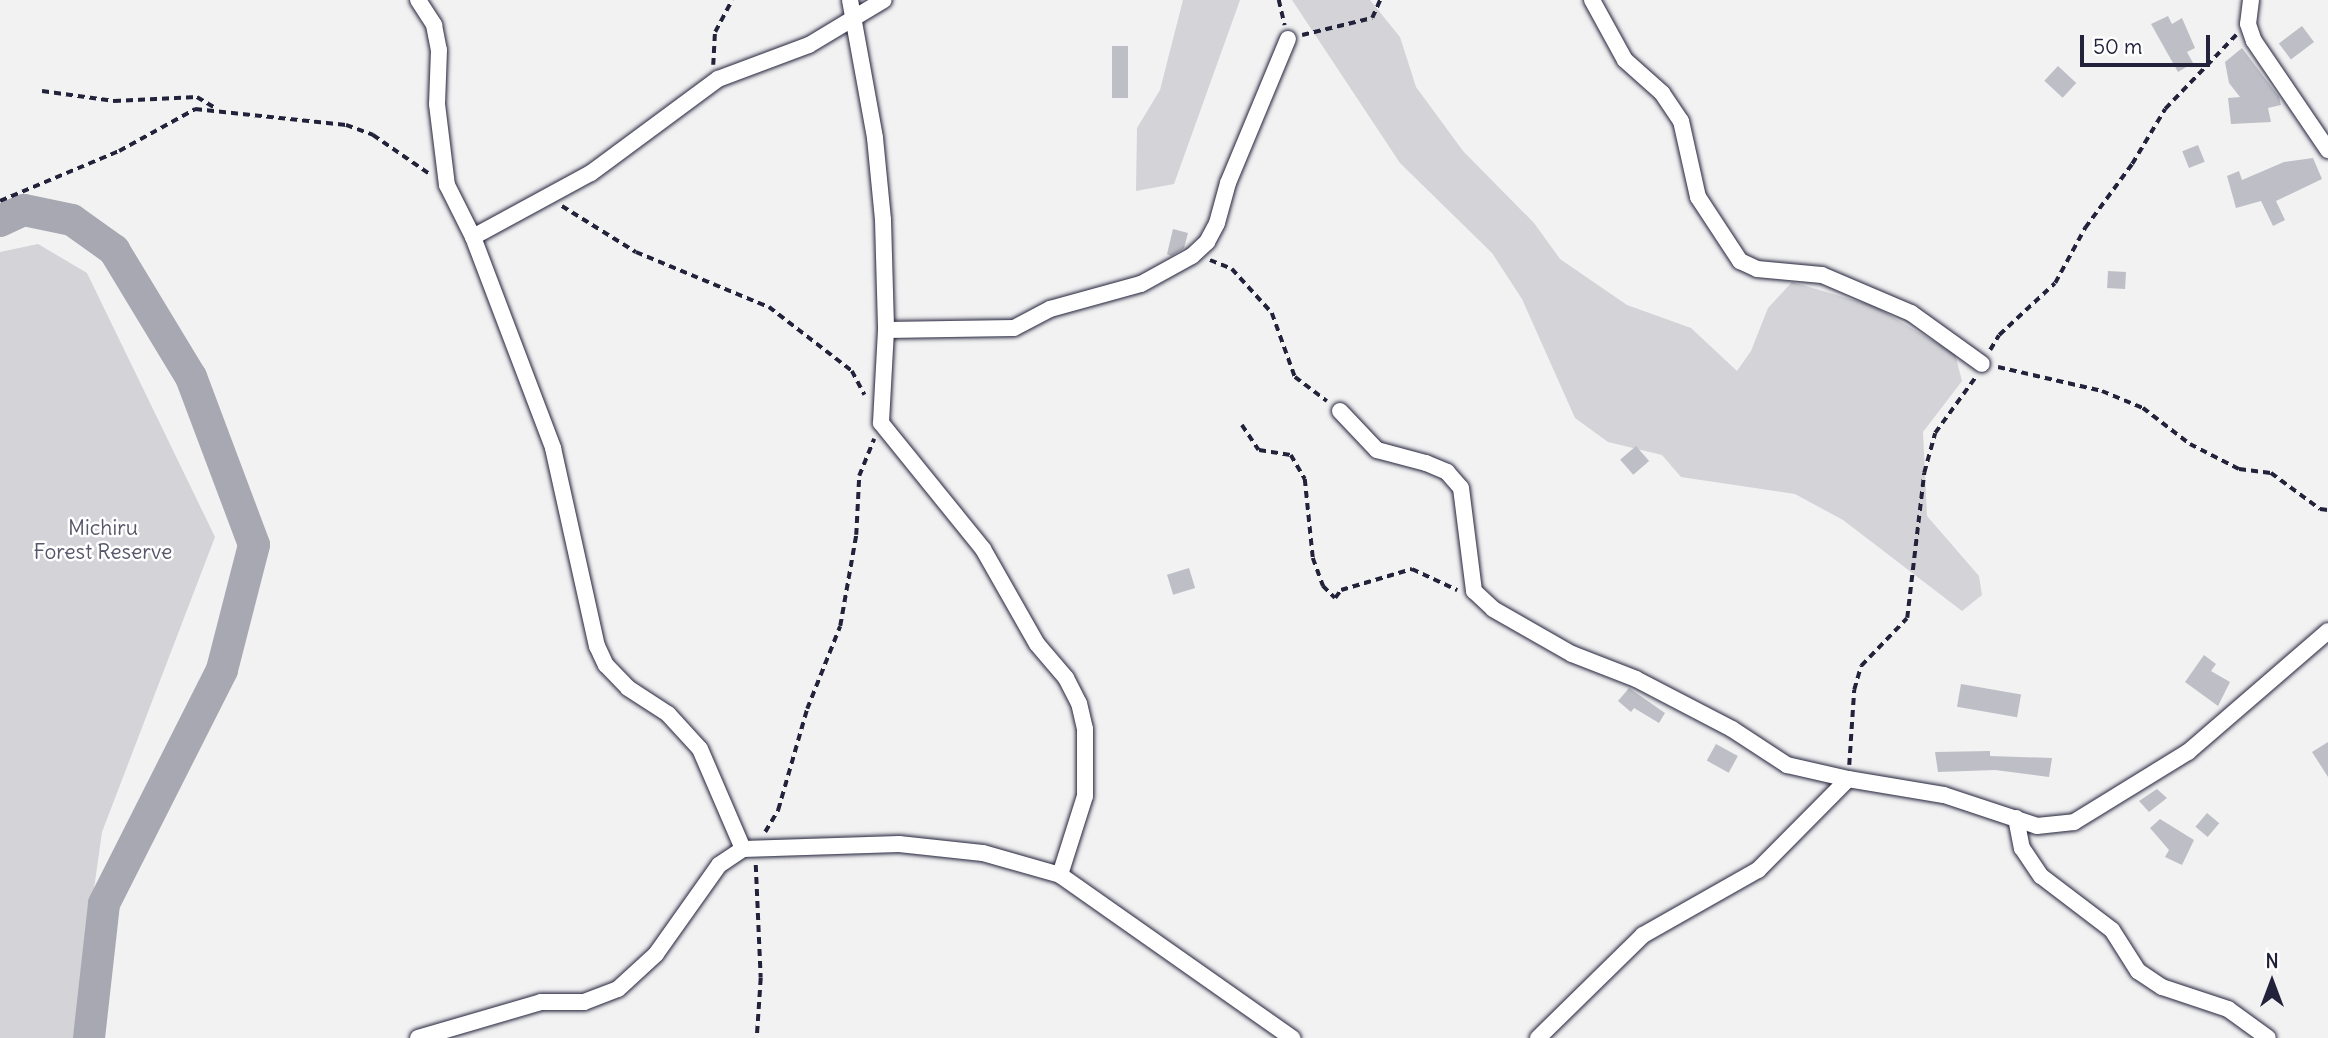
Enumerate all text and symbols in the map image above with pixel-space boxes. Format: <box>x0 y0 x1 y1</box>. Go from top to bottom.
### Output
scale bar <box>2083 21 2212 65</box>
text: 50 m <box>2093 33 2142 60</box>
park label: Michiru Forest Reserve <box>34 515 172 565</box>
north arrow <box>2237 947 2307 1017</box>
text: N <box>2265 949 2279 973</box>

